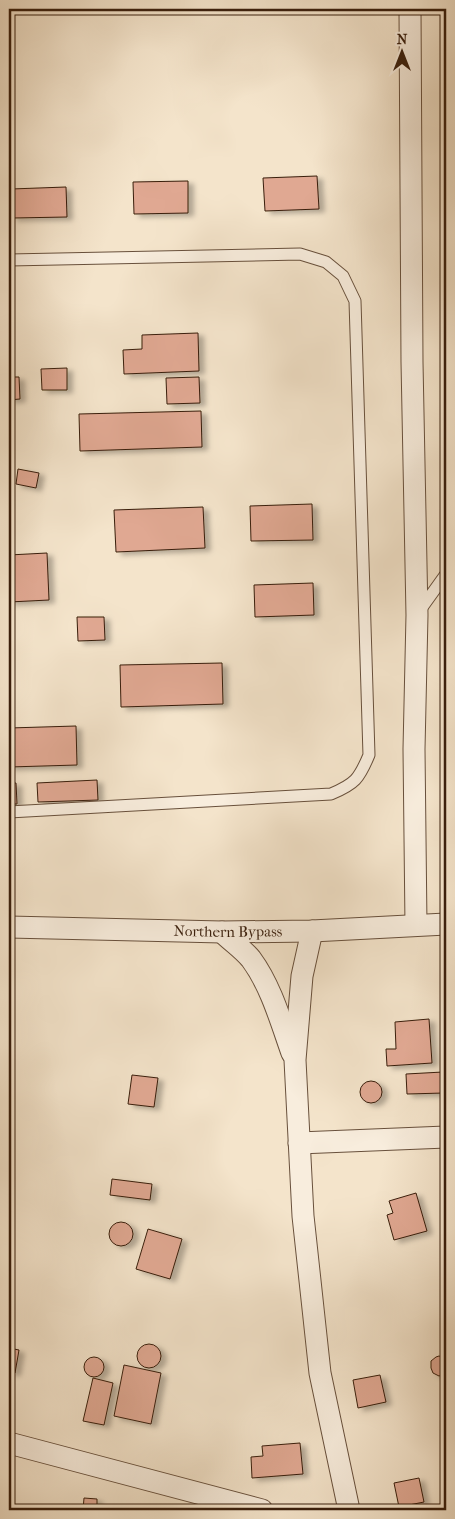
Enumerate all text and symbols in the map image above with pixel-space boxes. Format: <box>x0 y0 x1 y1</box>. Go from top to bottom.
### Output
north arrow <box>378 28 428 78</box>
text: N <box>397 31 408 48</box>
street label: Northern Bypass <box>174 922 283 941</box>

